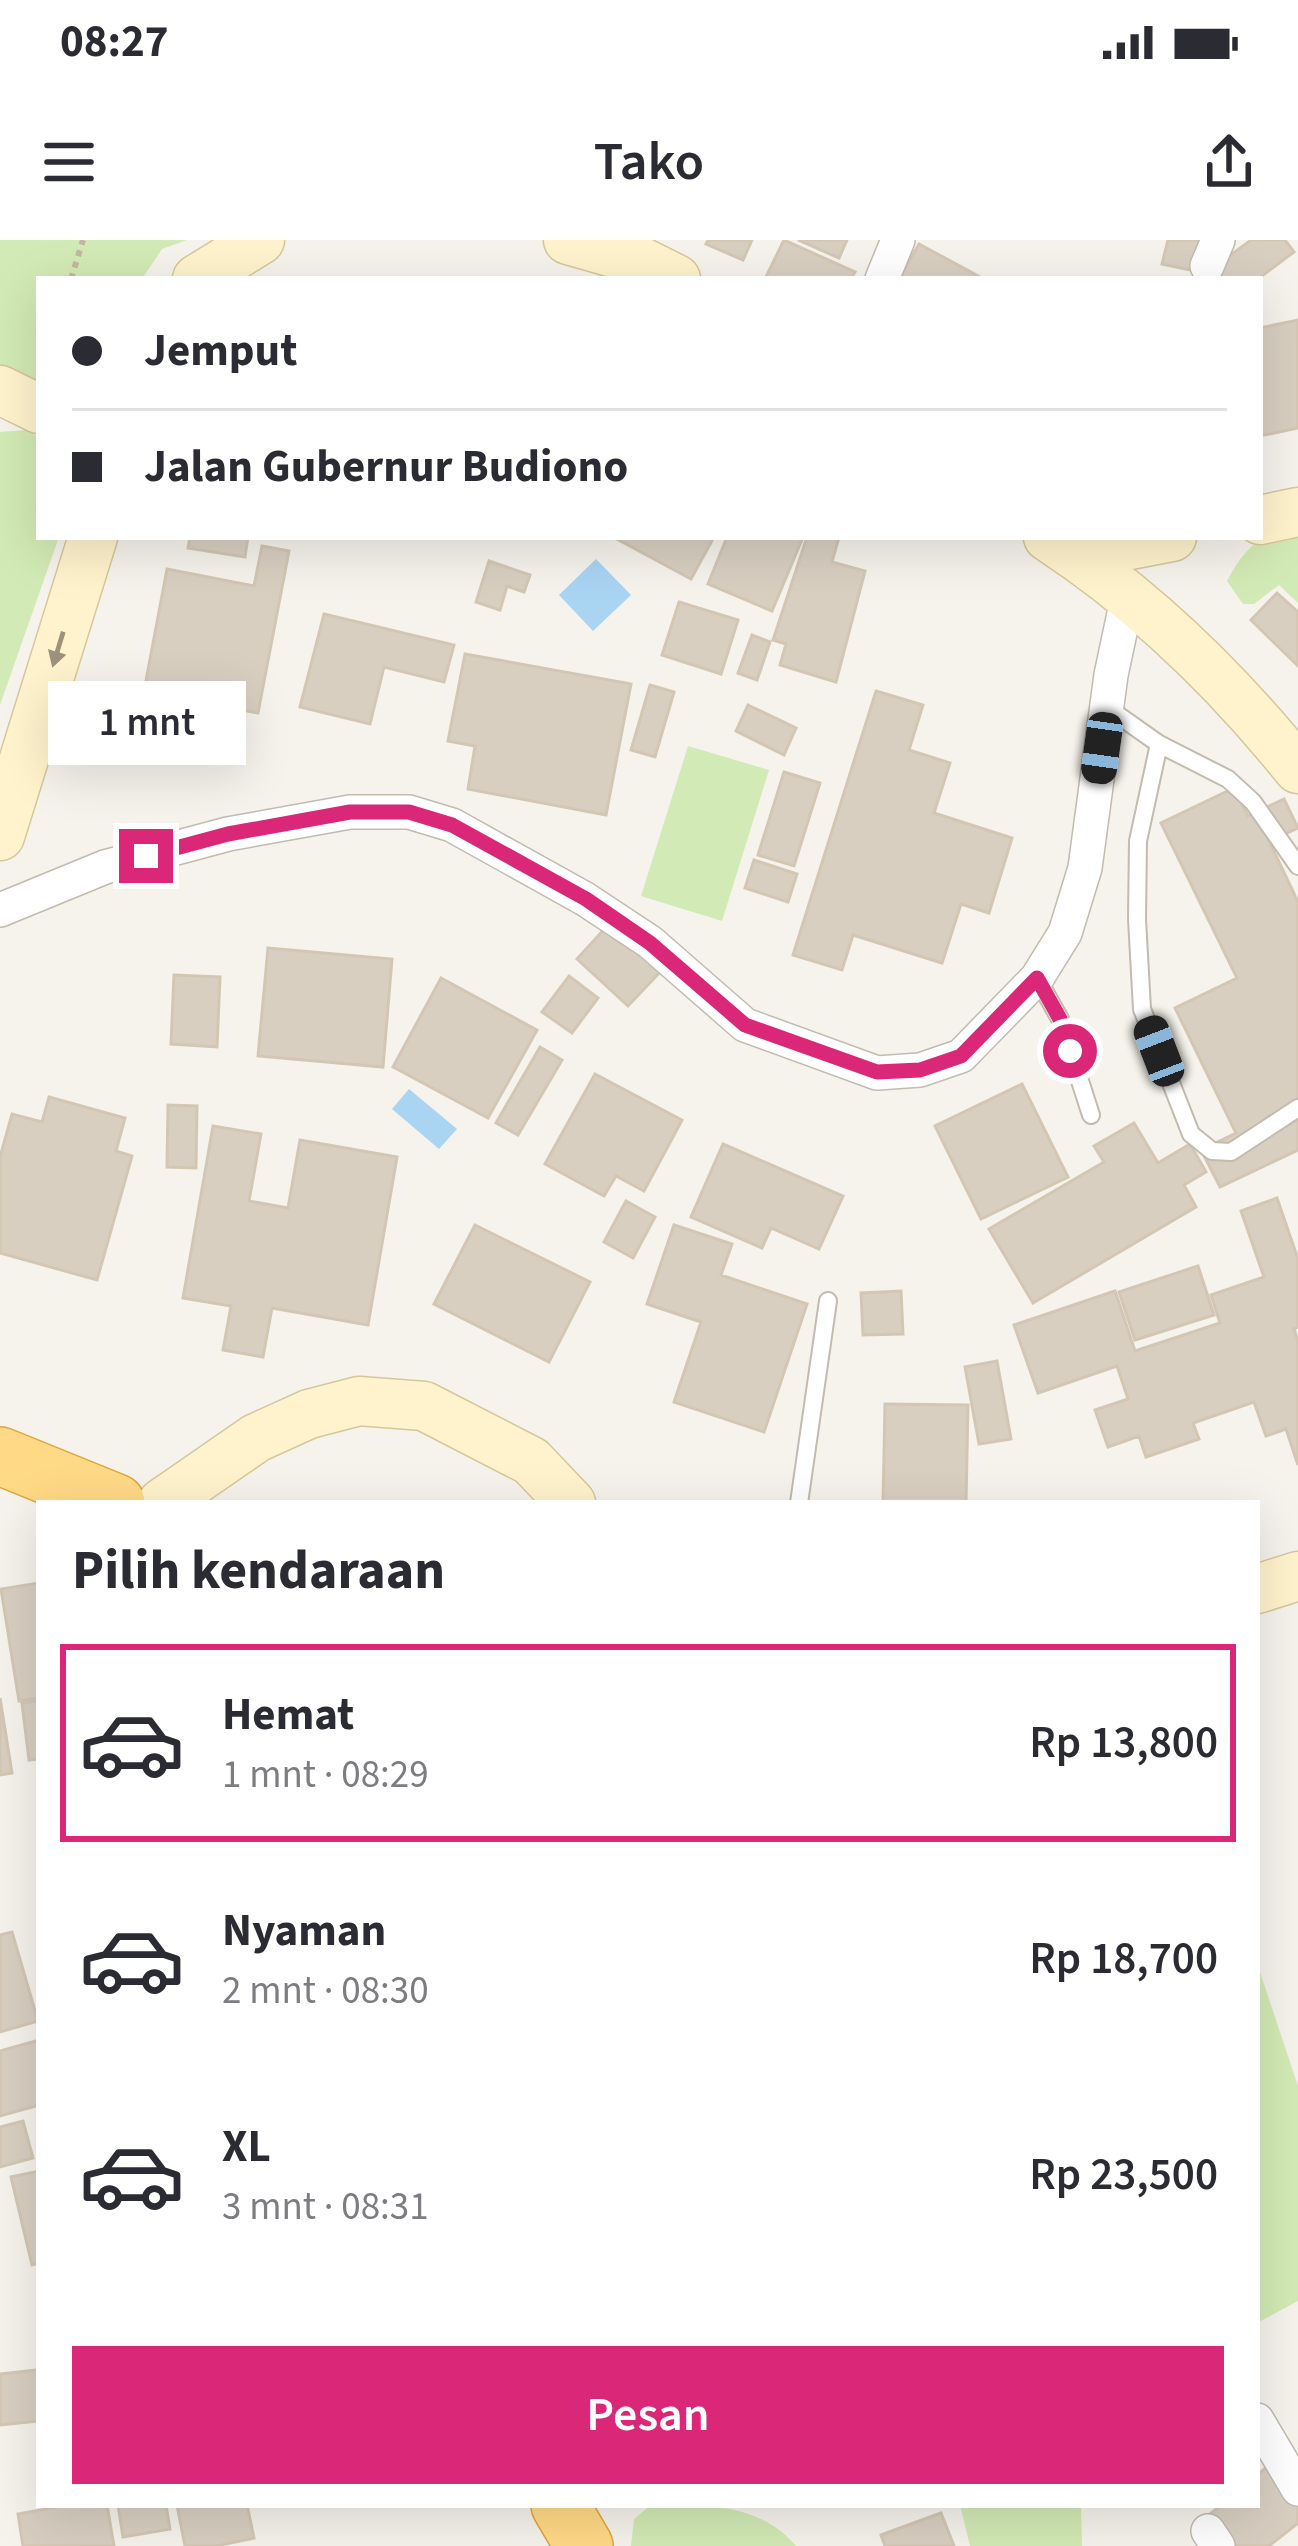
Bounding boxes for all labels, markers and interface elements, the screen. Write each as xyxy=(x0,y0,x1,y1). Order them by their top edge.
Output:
text: 08:27 xyxy=(60,10,169,74)
text: Tako xyxy=(594,124,704,201)
icon: menu xyxy=(36,129,102,195)
icon: share xyxy=(1196,129,1262,195)
text: Jemput xyxy=(144,319,297,383)
text: Jalan Gubernur Budiono xyxy=(144,435,628,499)
one-way arrow xyxy=(48,631,66,668)
callout: 1 mnt xyxy=(47,682,245,766)
text: 1 mnt xyxy=(99,695,195,751)
car xyxy=(1079,710,1125,786)
route end xyxy=(119,829,173,883)
car xyxy=(1129,1011,1189,1091)
route start xyxy=(1043,1024,1097,1078)
text: Pilih kendaraan xyxy=(72,1533,445,1610)
text: Hemat xyxy=(222,1683,354,1747)
icon: car xyxy=(78,1689,186,1797)
text: Rp 13,800 xyxy=(1029,1711,1218,1775)
text: 1 mnt · 08:29 xyxy=(222,1747,429,1803)
text: Nyaman xyxy=(222,1899,386,1963)
icon: car xyxy=(78,1905,186,2013)
text: Rp 18,700 xyxy=(1029,1927,1218,1991)
text: 2 mnt · 08:30 xyxy=(222,1963,429,2019)
text: XL xyxy=(222,2115,271,2179)
icon: car xyxy=(78,2121,186,2229)
text: Rp 23,500 xyxy=(1029,2143,1218,2207)
text: 3 mnt · 08:31 xyxy=(222,2179,429,2235)
button: Pesan xyxy=(72,2346,1224,2484)

